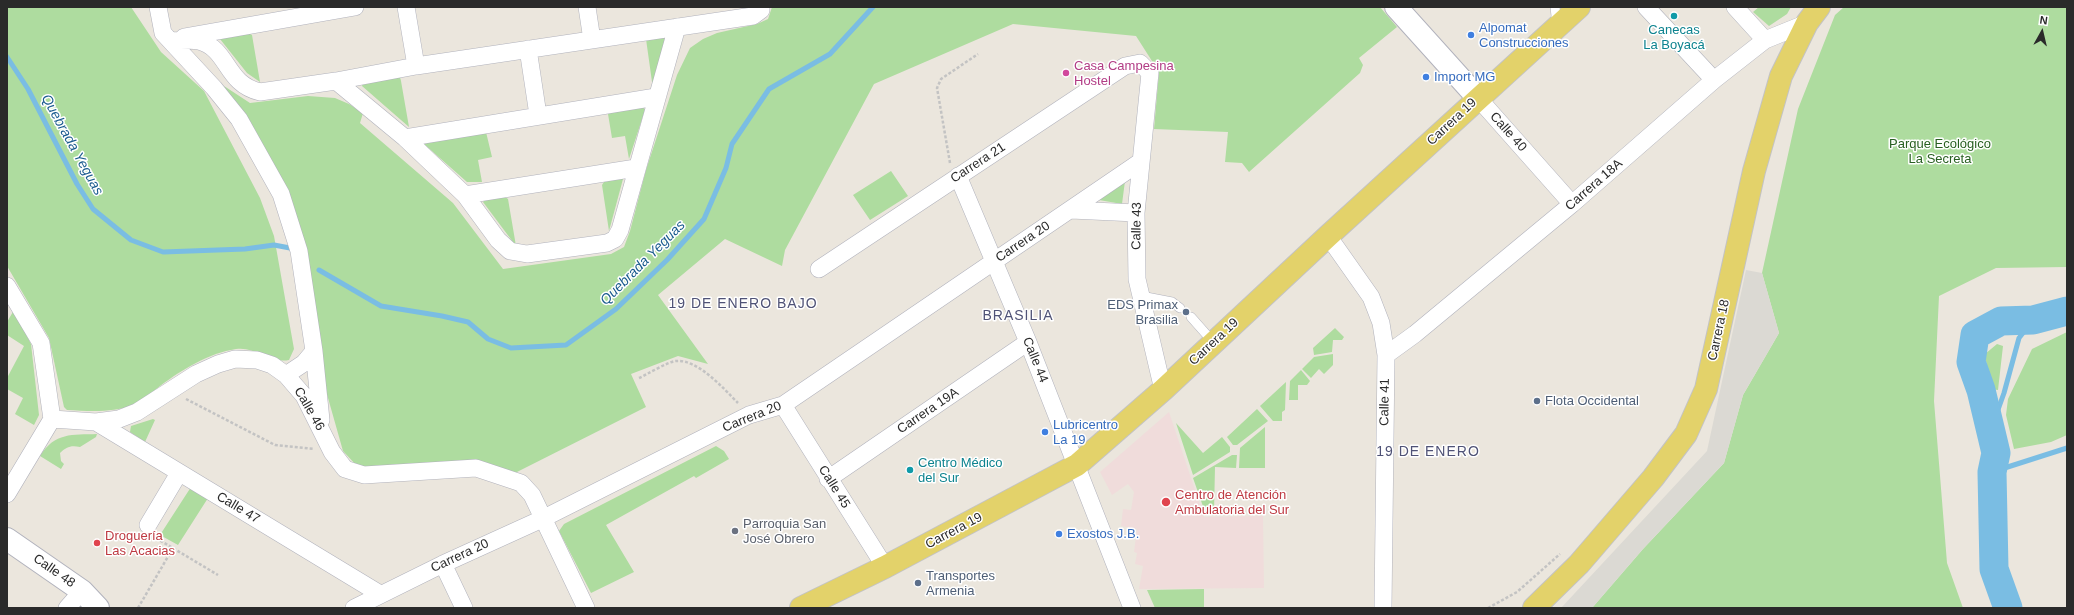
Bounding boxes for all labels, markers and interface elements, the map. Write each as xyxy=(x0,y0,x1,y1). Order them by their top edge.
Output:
marker: Canecas La Boyacá xyxy=(1669,11,1679,21)
north arrow xyxy=(2022,12,2062,52)
text: N xyxy=(2039,14,2048,27)
place label: Alpomat Construcciones xyxy=(1479,20,1569,51)
place label: Canecas La Boyacá xyxy=(1643,22,1705,53)
marker: Alpomat Construcciones xyxy=(1466,30,1476,40)
place label: Casa Campesina Hostel xyxy=(1074,58,1174,89)
marker: Casa Campesina Hostel xyxy=(1061,68,1071,78)
place label: Import MG xyxy=(1434,69,1495,85)
marker: Import MG xyxy=(1421,72,1431,82)
water label: Quebrada Yeguas xyxy=(37,92,107,198)
street label: Carrera 19 xyxy=(1424,95,1480,149)
street label: Calle 40 xyxy=(1486,109,1530,155)
park label: Parque Ecológico La Secreta xyxy=(1889,136,1991,167)
street label: Carrera 21 xyxy=(948,140,1008,186)
street label: Carrera 18A xyxy=(1562,156,1626,214)
street label: Calle 43 xyxy=(1129,202,1145,250)
water label: Quebrada Yeguas xyxy=(597,217,689,309)
street label: Carrera 20 xyxy=(993,218,1053,266)
district label: 19 DE ENERO BAJO xyxy=(668,296,818,312)
place label: EDS Primax Brasilia xyxy=(1107,297,1178,328)
street label: Carrera 18 xyxy=(1705,298,1733,362)
marker: EDS Primax Brasilia xyxy=(1181,307,1191,317)
district label: BRASILIA xyxy=(982,308,1054,324)
street label: Carrera 19 xyxy=(1186,315,1242,369)
street label: Calle 44 xyxy=(1019,335,1051,385)
street label: Calle 41 xyxy=(1377,378,1393,426)
street label: Calle 46 xyxy=(290,384,328,434)
street label: Carrera 19A xyxy=(894,385,962,437)
place label: Flota Occidental xyxy=(1545,393,1639,409)
marker: Flota Occidental xyxy=(1532,396,1542,406)
street label: Carrera 20 xyxy=(720,398,784,436)
place label: Lubricentro La 19 xyxy=(1053,417,1118,448)
marker: Lubricentro La 19 xyxy=(1040,427,1050,437)
district label: 19 DE ENERO xyxy=(1376,444,1480,460)
place label: Centro Médico del Sur xyxy=(918,455,1003,486)
street label: Calle 45 xyxy=(815,463,853,511)
marker: Centro Médico del Sur xyxy=(905,465,915,475)
place label: Centro de Atención Ambulatoria del Sur xyxy=(1175,487,1289,518)
street label: Calle 47 xyxy=(214,489,262,527)
marker: Centro de Atención Ambulatoria del Sur xyxy=(1160,496,1172,508)
street label: Carrera 19 xyxy=(923,510,985,552)
place label: Parroquia San José Obrero xyxy=(743,516,826,547)
marker: Parroquia San José Obrero xyxy=(730,526,740,536)
place label: Exostos J.B. xyxy=(1067,526,1139,542)
place label: Droguería Las Acacias xyxy=(105,528,175,559)
marker: Exostos J.B. xyxy=(1054,529,1064,539)
street label: Carrera 20 xyxy=(429,536,491,576)
marker: Droguería Las Acacias xyxy=(92,538,102,548)
street label: Calle 48 xyxy=(30,551,78,591)
place label: Transportes Armenia xyxy=(926,568,995,599)
marker: Transportes Armenia xyxy=(913,578,923,588)

